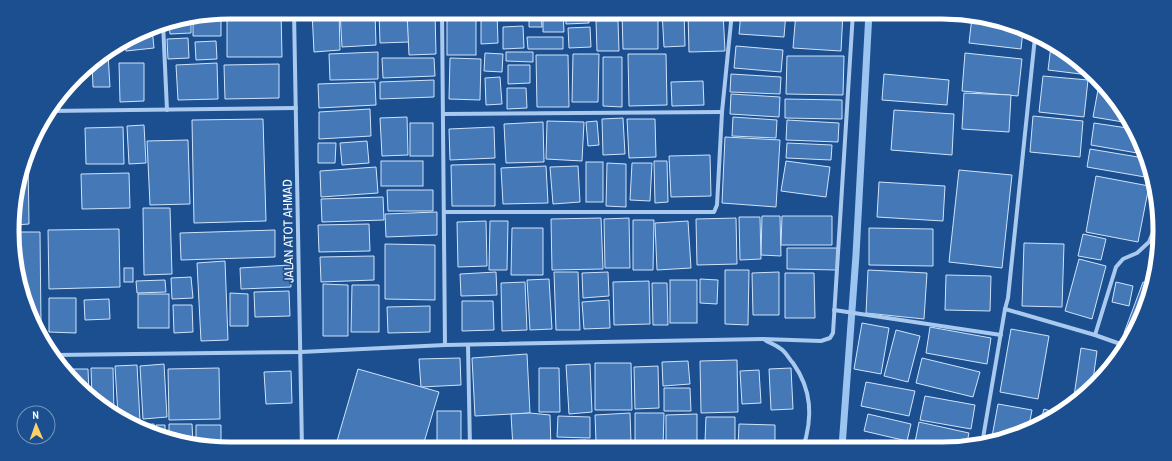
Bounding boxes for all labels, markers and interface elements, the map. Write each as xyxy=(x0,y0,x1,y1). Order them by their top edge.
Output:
street label: JALAN ATOT AHMAD xyxy=(279,179,297,283)
north arrow xyxy=(16,405,56,445)
text: N xyxy=(32,408,39,422)

